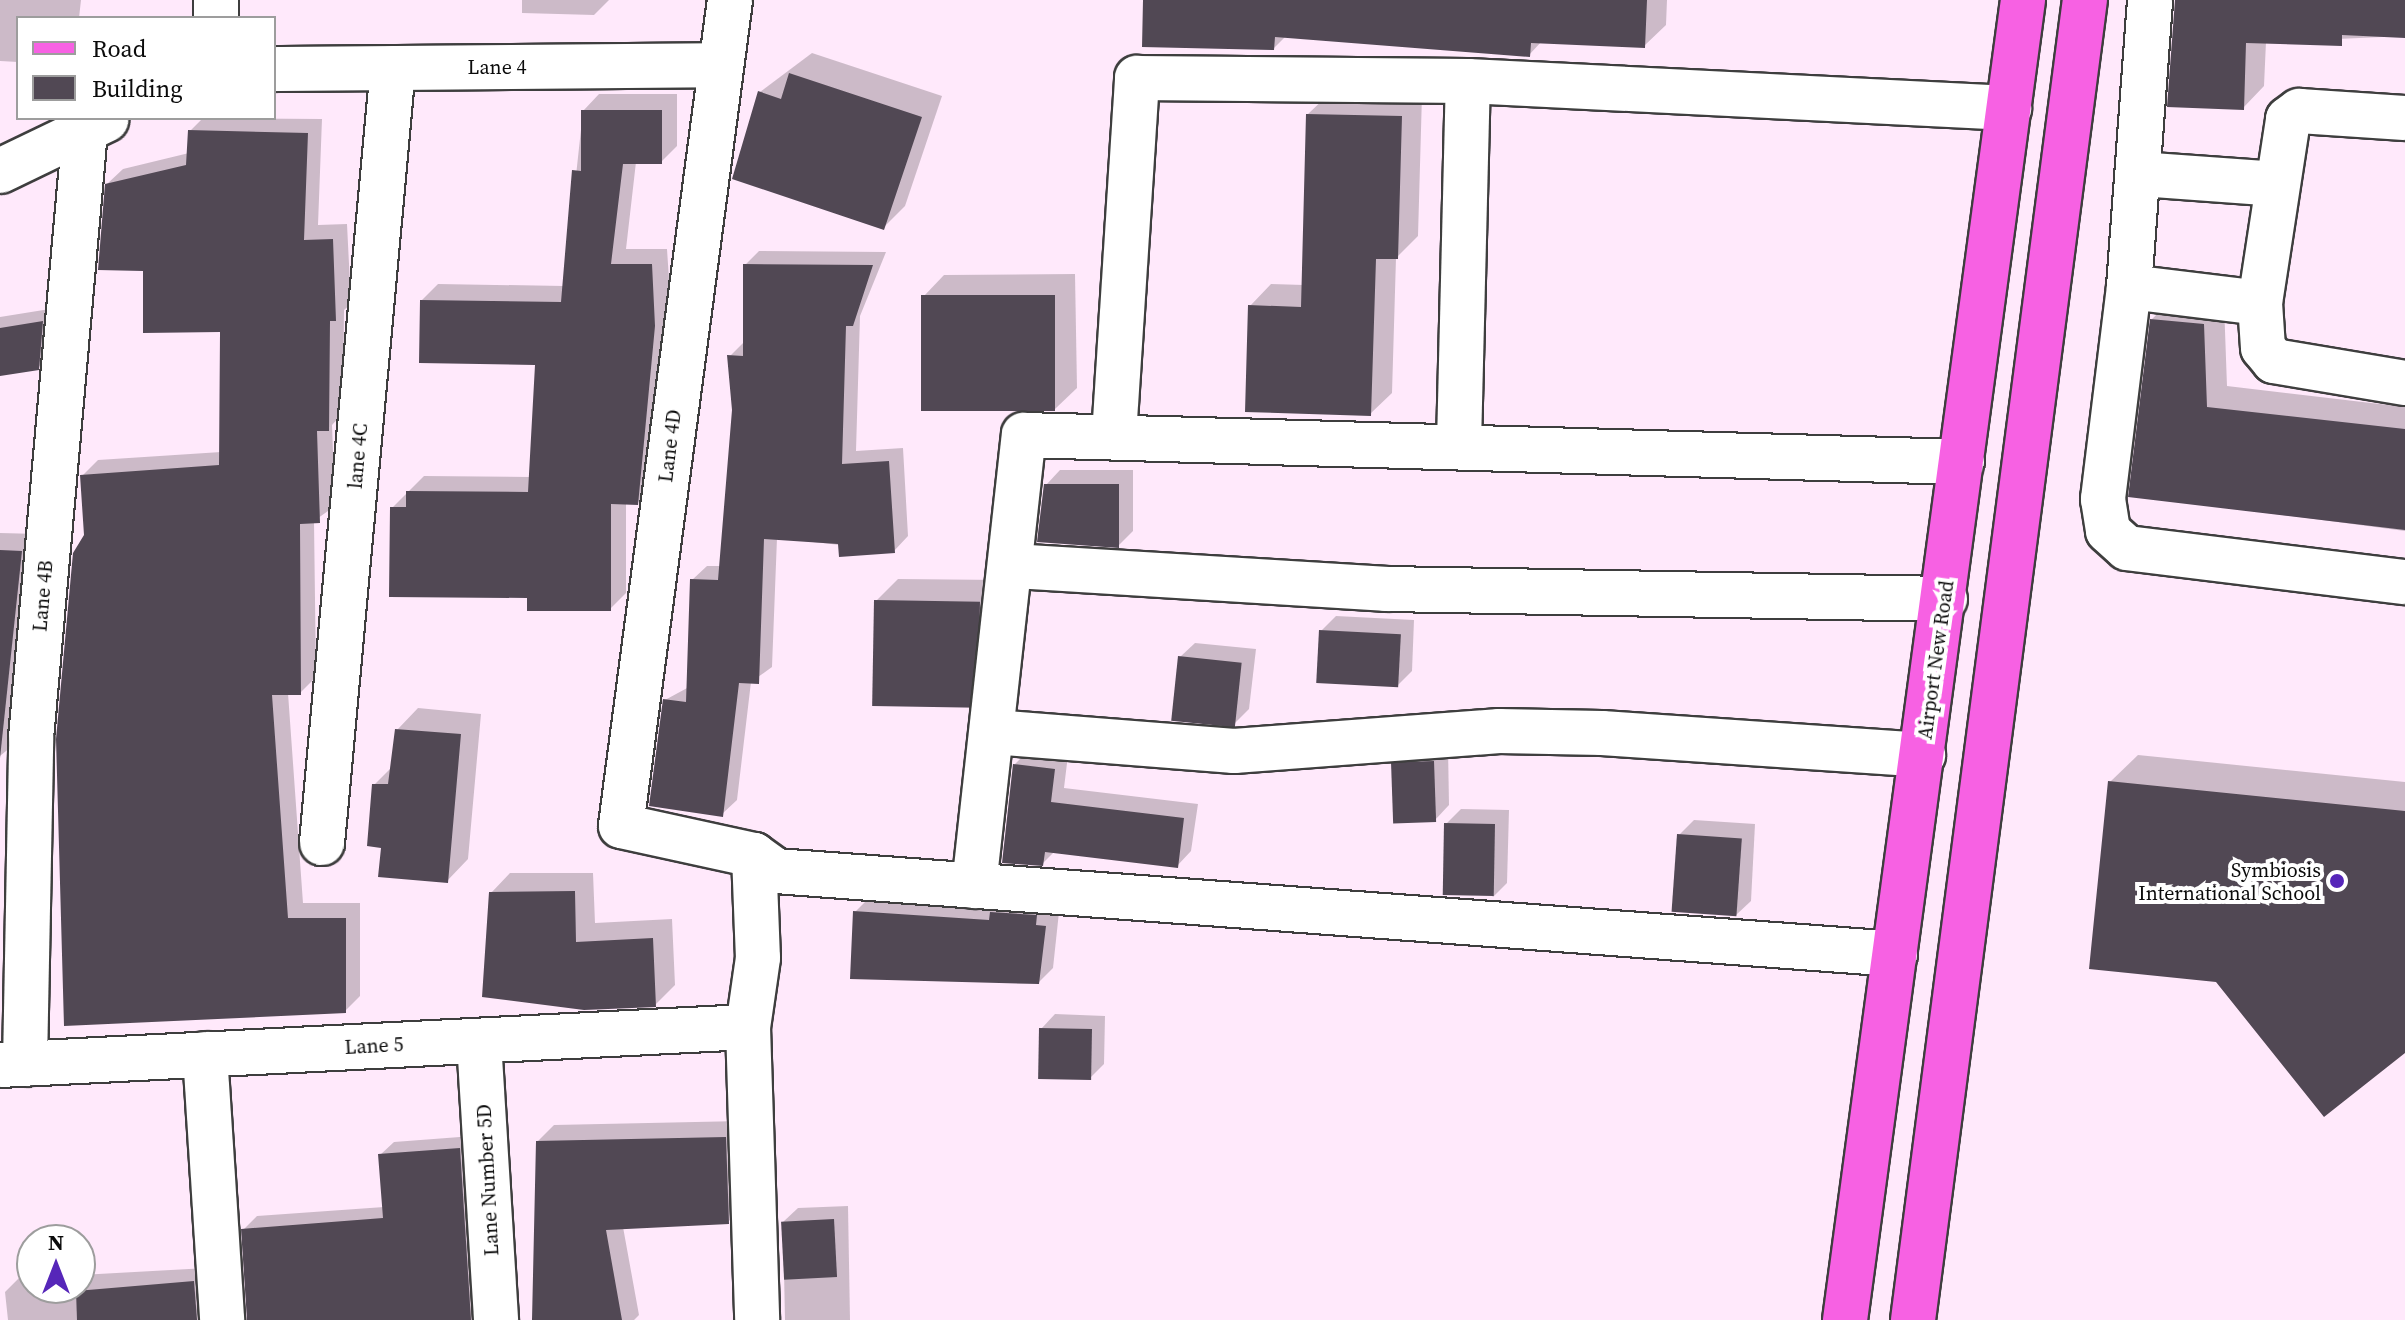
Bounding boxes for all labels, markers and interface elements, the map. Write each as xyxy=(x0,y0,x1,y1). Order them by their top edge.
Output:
legend xyxy=(16,16,276,120)
text: Road xyxy=(92,32,146,65)
street label: Lane 4 xyxy=(468,55,526,79)
text: Building xyxy=(92,72,183,105)
street label: Lane 4D xyxy=(654,408,686,484)
street label: lane 4C xyxy=(343,422,373,490)
street label: Lane 4B xyxy=(28,559,58,633)
street label: Airport New Road xyxy=(1913,579,1959,741)
place label: Symbiosis International School xyxy=(2138,858,2321,905)
marker: Symbiosis International School xyxy=(2328,872,2346,890)
street label: Lane 5 xyxy=(344,1032,404,1060)
street label: Lane Number 5D xyxy=(472,1103,504,1257)
north arrow xyxy=(16,1224,96,1304)
text: N xyxy=(48,1227,64,1257)

